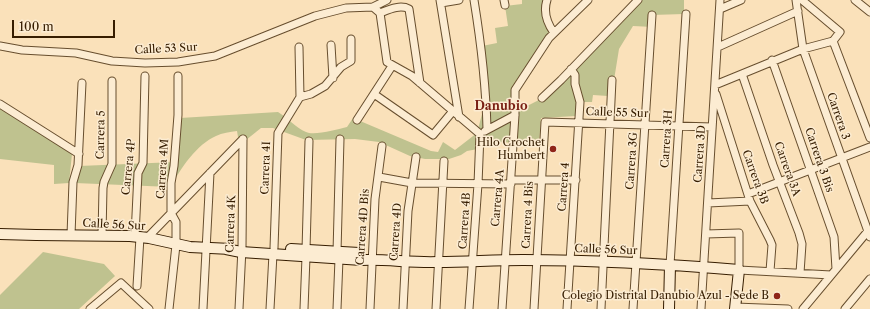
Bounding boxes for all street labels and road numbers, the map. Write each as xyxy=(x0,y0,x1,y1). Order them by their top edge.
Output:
street label: Calle 53 Sur xyxy=(134,41,198,57)
street label: Carrera 3 xyxy=(824,91,852,141)
street label: Calle 55 Sur xyxy=(585,105,649,121)
street label: Carrera 3H xyxy=(658,109,676,169)
street label: Carrera 5 xyxy=(94,110,108,160)
street label: Carrera 3D xyxy=(691,125,709,183)
street label: Carrera 3 Bis xyxy=(802,126,836,194)
street label: Carrera 3G xyxy=(623,132,641,190)
street label: Carrera 4P xyxy=(119,138,139,196)
street label: Carrera 4M xyxy=(154,138,172,200)
street label: Carrera 3A xyxy=(771,140,803,198)
street label: Carrera 4I xyxy=(258,141,274,195)
street label: Carrera 3B xyxy=(739,148,771,206)
street label: Carrera 4 xyxy=(556,162,572,212)
street label: Carrera 4A xyxy=(489,169,507,227)
street label: Carrera 4 Bis xyxy=(520,181,536,249)
street label: Carrera 4D Bis xyxy=(354,188,372,266)
street label: Carrera 4B xyxy=(456,192,474,250)
street label: Carrera 4K xyxy=(223,195,239,253)
street label: Carrera 4D xyxy=(387,203,405,261)
street label: Calle 56 Sur xyxy=(82,217,146,233)
street label: Calle 56 Sur xyxy=(574,242,638,258)

